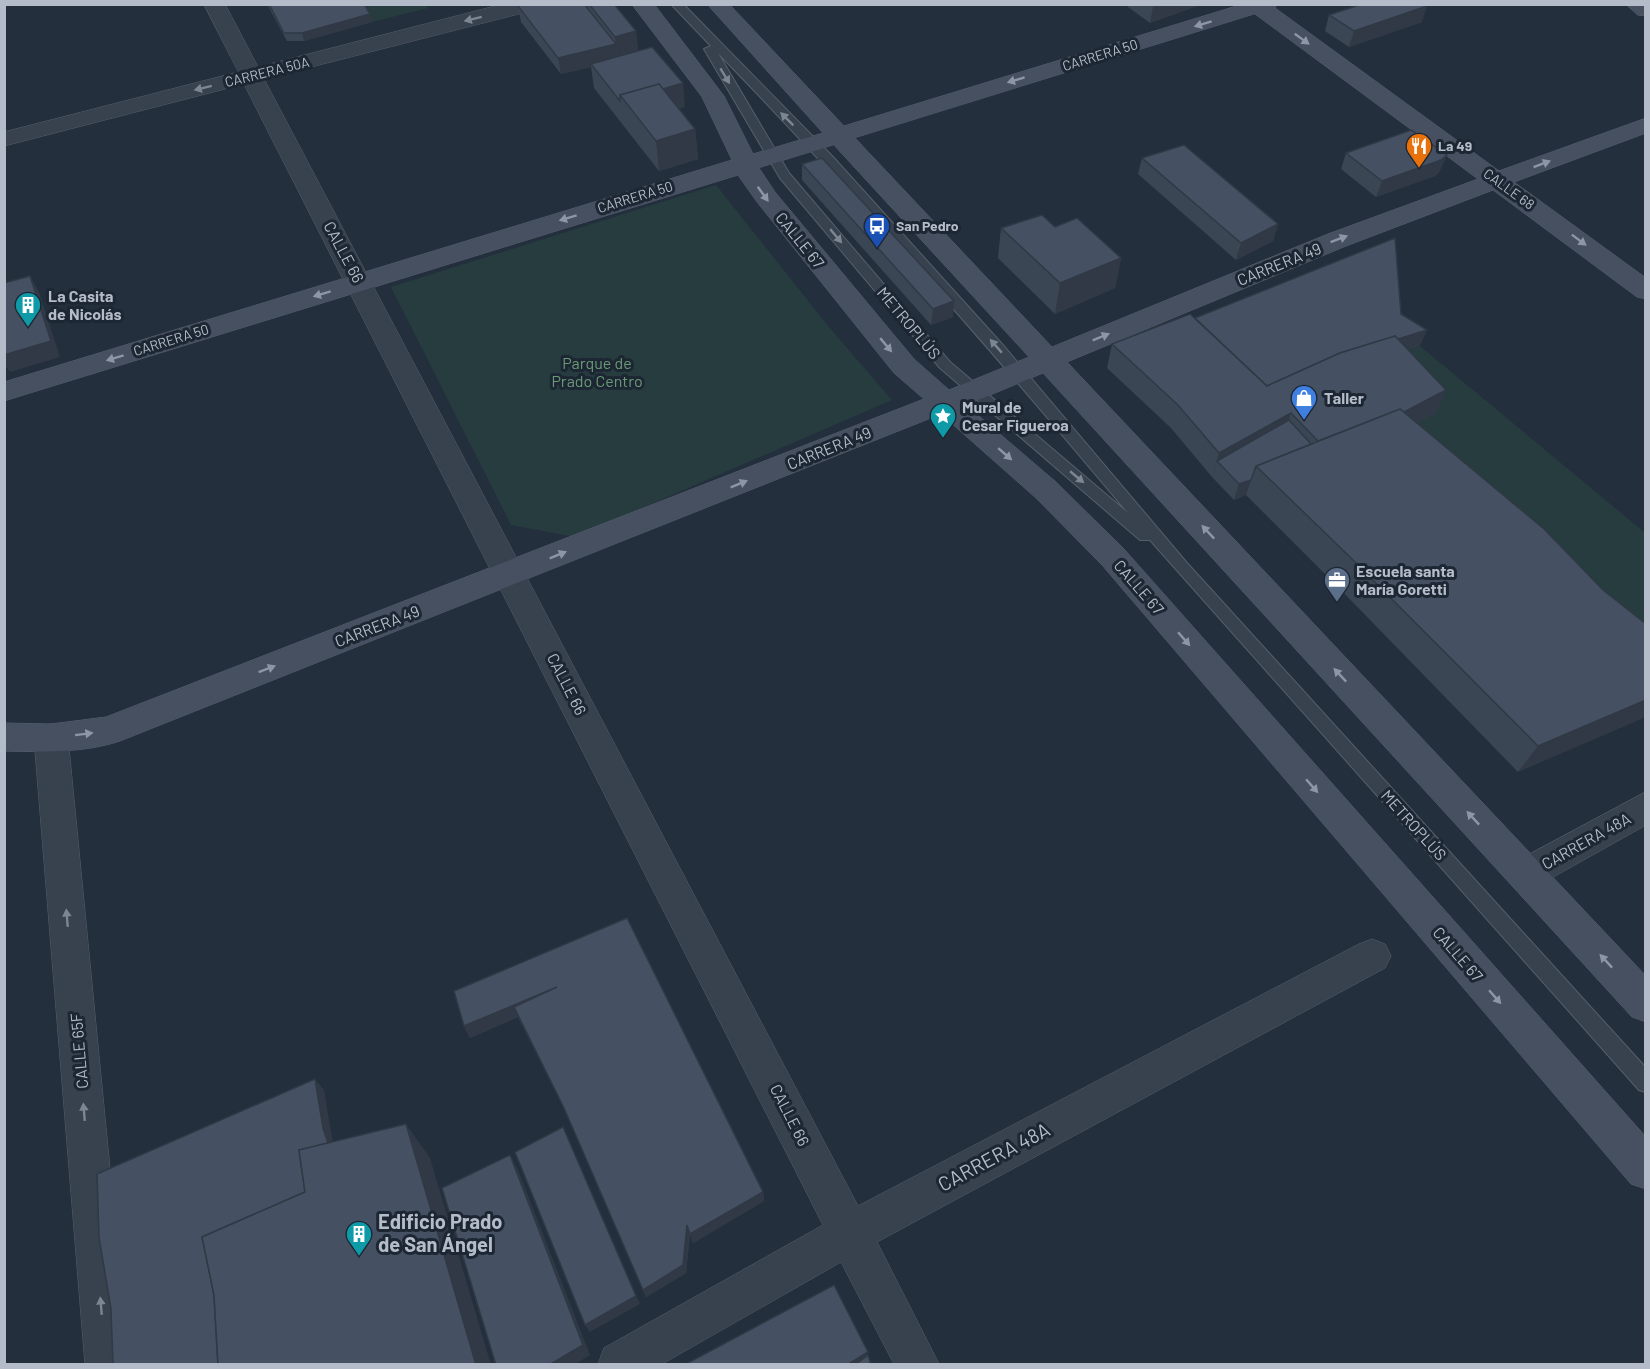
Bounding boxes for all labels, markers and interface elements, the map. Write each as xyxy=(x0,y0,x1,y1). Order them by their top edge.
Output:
one-way arrow xyxy=(464,15,482,24)
one-way arrow xyxy=(1193,20,1211,29)
one-way arrow xyxy=(1294,33,1310,45)
street label: CARRERA 50 xyxy=(1060,35,1140,74)
street label: CARRERA 50A xyxy=(223,53,311,90)
one-way arrow xyxy=(720,68,731,84)
one-way arrow xyxy=(1007,76,1025,85)
one-way arrow xyxy=(193,84,211,93)
one-way arrow xyxy=(781,112,795,126)
restaurant icon: La 49 xyxy=(1404,131,1434,169)
place label: La 49 xyxy=(1438,137,1472,154)
one-way arrow xyxy=(1533,158,1551,168)
street label: CALLE 68 xyxy=(1481,164,1538,213)
street label: CARRERA 50 xyxy=(595,177,675,216)
one-way arrow xyxy=(757,185,769,201)
street label: CALLE 67 xyxy=(772,208,829,272)
bus stop icon: San Pedro xyxy=(862,211,892,249)
one-way arrow xyxy=(559,214,577,223)
place label: San Pedro xyxy=(896,217,959,234)
street label: CALLE 66 xyxy=(320,218,369,286)
one-way arrow xyxy=(829,228,842,243)
one-way arrow xyxy=(1330,234,1348,243)
one-way arrow xyxy=(1571,234,1586,246)
street label: CARRERA 49 xyxy=(1234,238,1324,289)
street label: METROPLÚS xyxy=(874,283,945,363)
place label: La Casita de Nicolás xyxy=(48,286,122,323)
building icon: La Casita de Nicolás xyxy=(13,290,43,328)
one-way arrow xyxy=(313,290,331,299)
street label: CARRERA 50 xyxy=(131,320,211,359)
one-way arrow xyxy=(1092,332,1110,342)
one-way arrow xyxy=(880,337,893,353)
one-way arrow xyxy=(990,339,1003,354)
one-way arrow xyxy=(106,353,124,363)
park label: Parque de Prado Centro xyxy=(551,353,643,390)
shop icon: Taller xyxy=(1289,383,1319,421)
place label: Taller xyxy=(1324,388,1364,407)
place label: Mural de Cesar Figueroa xyxy=(962,397,1069,434)
place icon: Mural de Cesar Figueroa xyxy=(928,401,958,439)
street label: CARRERA 49 xyxy=(784,422,874,473)
one-way arrow xyxy=(997,447,1012,460)
one-way arrow xyxy=(1069,470,1084,483)
one-way arrow xyxy=(730,479,748,488)
one-way arrow xyxy=(1201,525,1215,539)
one-way arrow xyxy=(549,550,567,560)
street label: CALLE 67 xyxy=(1110,555,1169,618)
place label: Escuela santa María Goretti xyxy=(1356,561,1455,598)
office icon: Escuela santa María Goretti xyxy=(1322,565,1352,603)
street label: CARRERA 49 xyxy=(332,601,422,650)
one-way arrow xyxy=(1177,631,1190,646)
street label: CALLE 66 xyxy=(544,650,591,718)
one-way arrow xyxy=(258,664,276,673)
one-way arrow xyxy=(1334,668,1348,682)
one-way arrow xyxy=(74,729,93,738)
one-way arrow xyxy=(1305,778,1318,793)
street label: METROPLÚS xyxy=(1378,786,1451,864)
street label: CARRERA 48A xyxy=(1538,808,1634,873)
one-way arrow xyxy=(1466,810,1480,825)
one-way arrow xyxy=(62,908,72,927)
street label: CALLE 67 xyxy=(1429,922,1488,985)
one-way arrow xyxy=(1599,953,1613,968)
one-way arrow xyxy=(1488,989,1501,1004)
street label: CALLE 65F xyxy=(66,1012,91,1090)
street label: CALLE 66 xyxy=(767,1081,814,1149)
one-way arrow xyxy=(79,1102,89,1121)
street label: CARRERA 48A xyxy=(933,1117,1054,1196)
place label: Edificio Prado de San Ángel xyxy=(378,1209,502,1256)
building icon: Edificio Prado de San Ángel xyxy=(344,1219,374,1257)
one-way arrow xyxy=(97,1297,106,1316)

